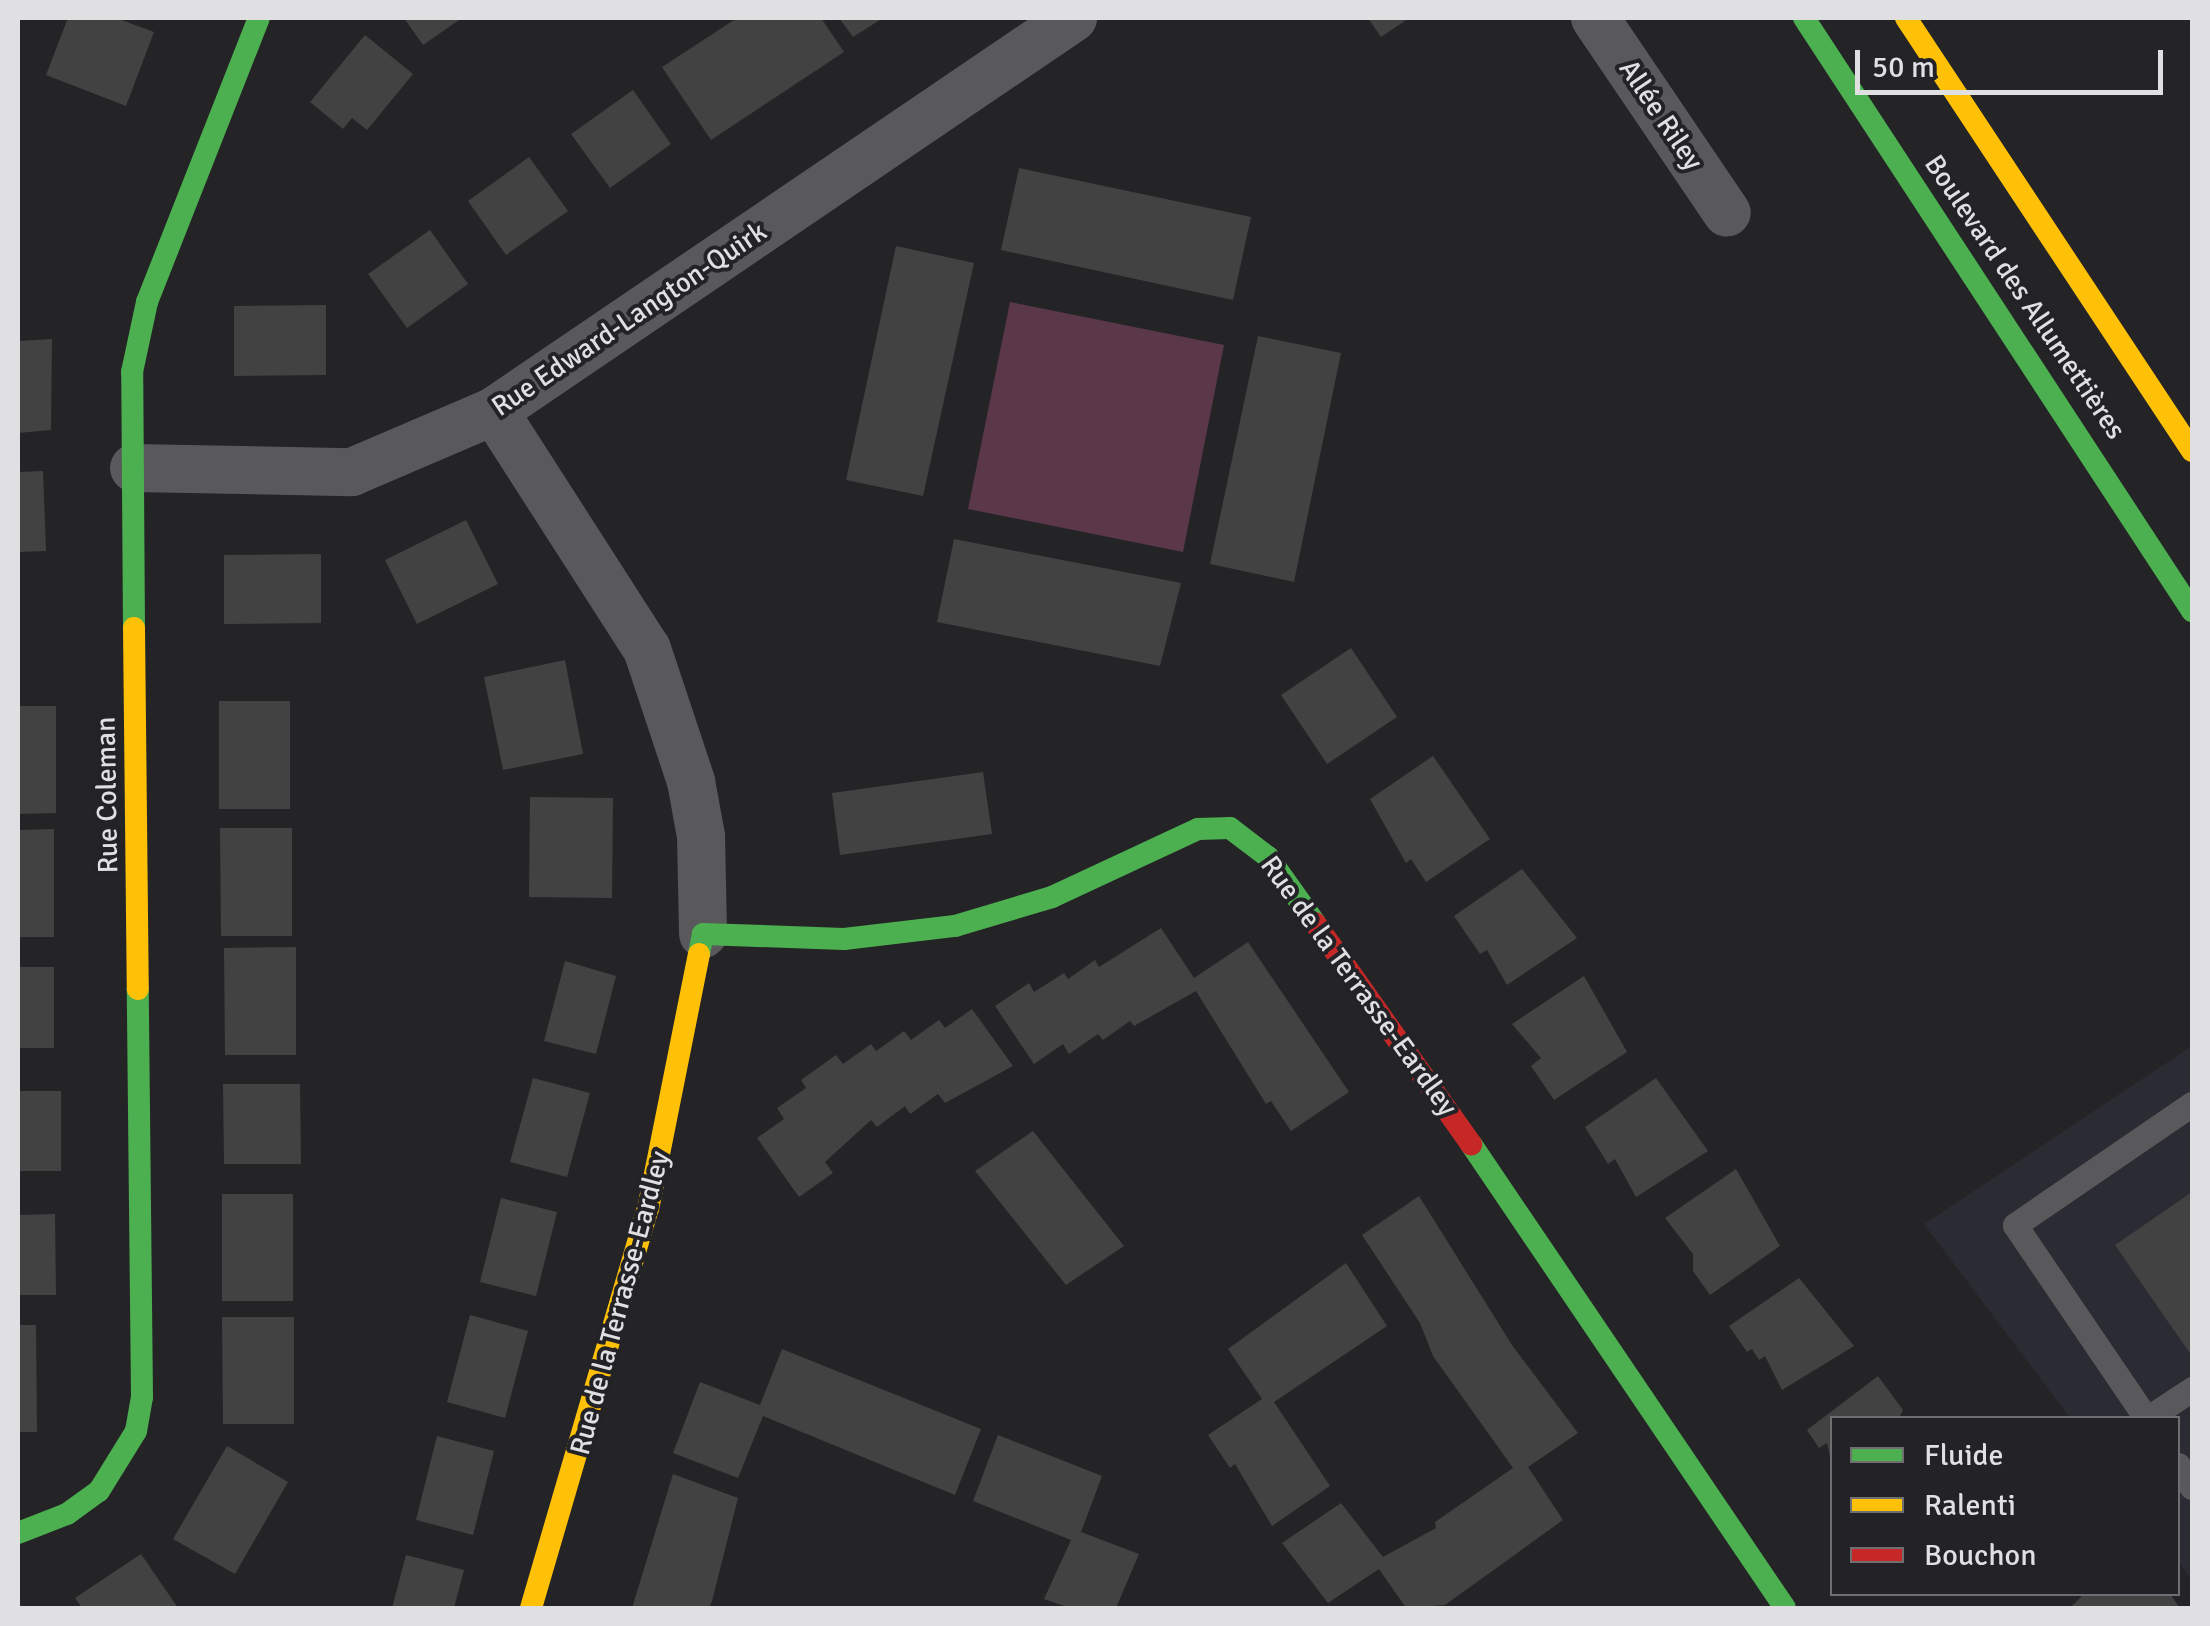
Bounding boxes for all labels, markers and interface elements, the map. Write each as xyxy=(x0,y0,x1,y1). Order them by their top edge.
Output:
scale bar xyxy=(1860,30,2168,92)
text: 50 m xyxy=(1872,49,1935,86)
street label: Allée Riley xyxy=(1612,53,1710,177)
street label: Boulevard des Allumettières xyxy=(1917,149,2133,445)
street label: Rue Edward-Langton-Quirk xyxy=(485,214,773,424)
street label: Rue Coleman xyxy=(89,716,125,874)
street label: Rue de la Terrasse-Eardley xyxy=(1253,849,1465,1123)
street label: Rue de la Terrasse-Eardley xyxy=(563,1147,677,1459)
legend xyxy=(1830,1416,2180,1596)
text: Fluide xyxy=(1924,1437,2003,1474)
text: Ralenti xyxy=(1924,1487,2016,1524)
text: Bouchon xyxy=(1924,1537,2037,1574)

